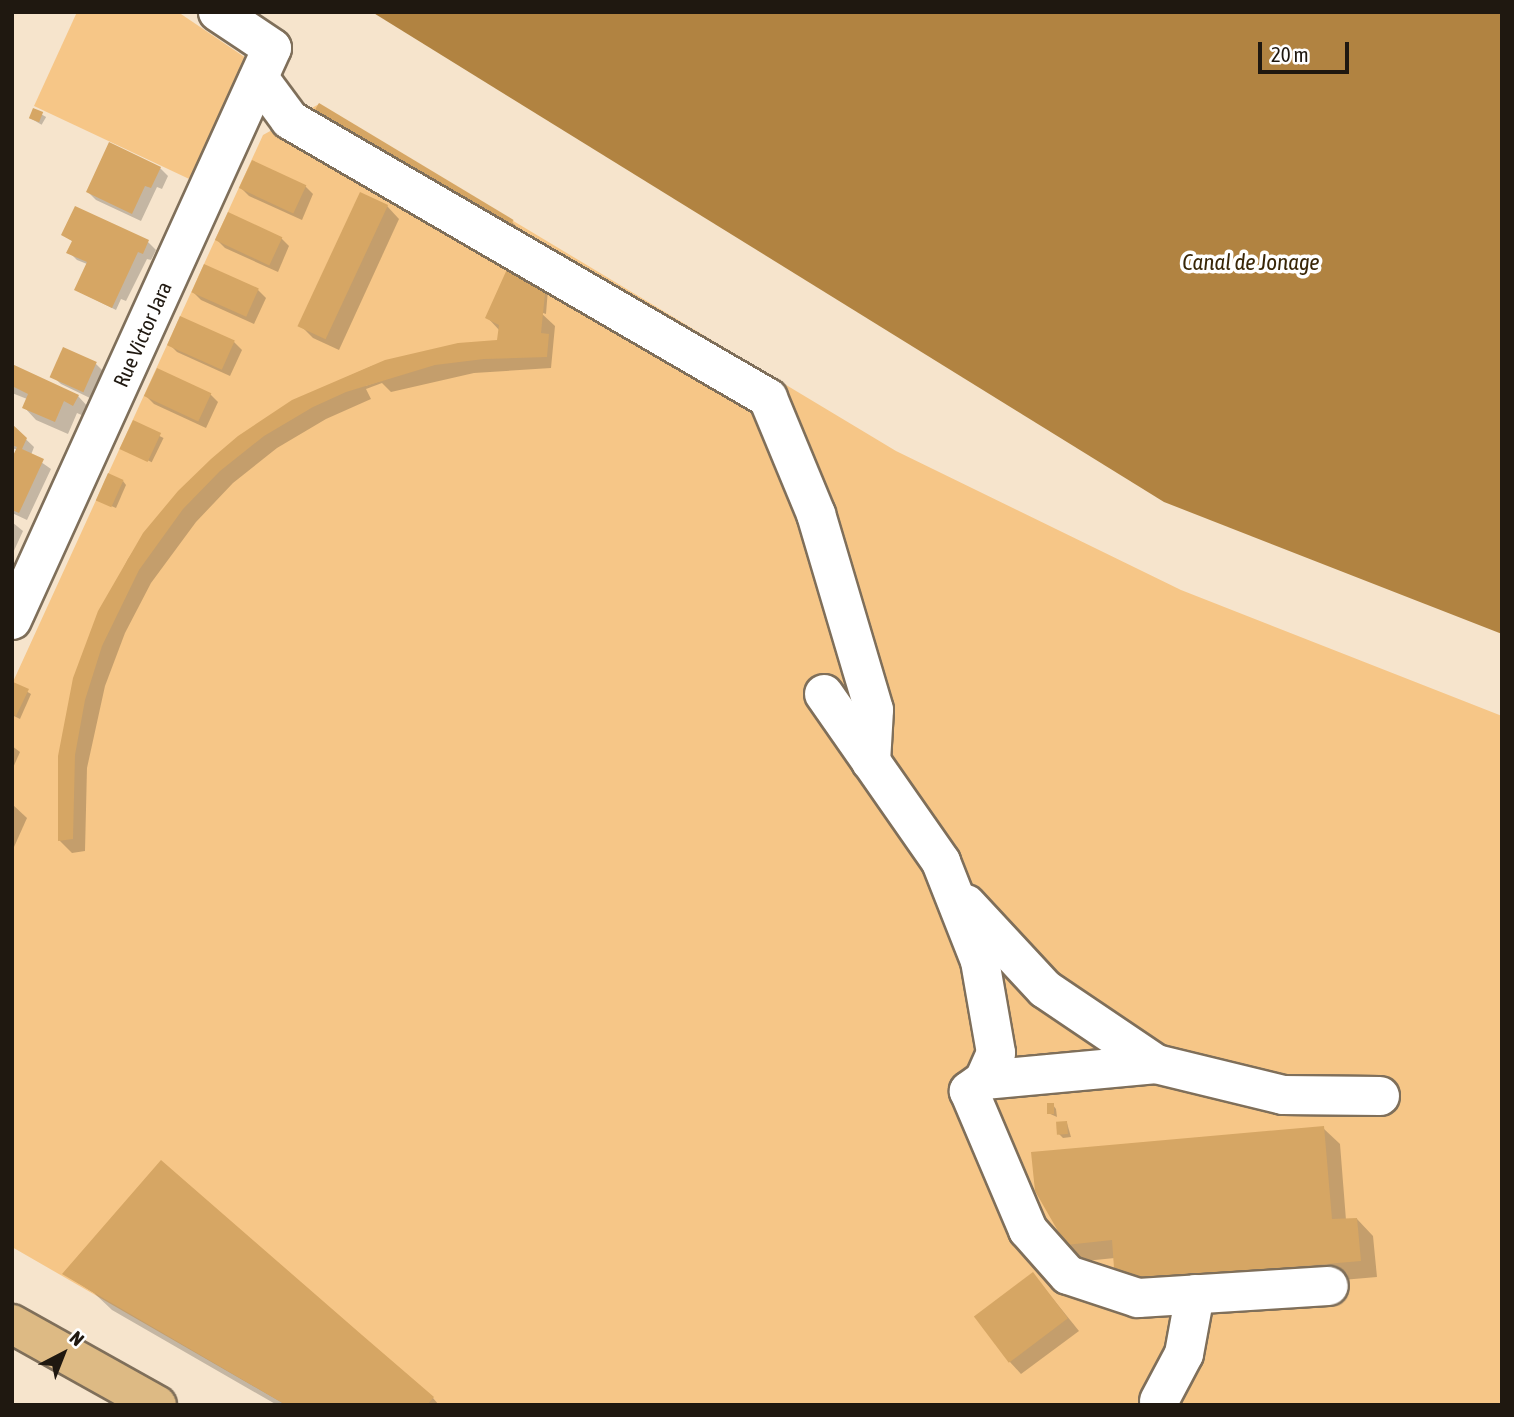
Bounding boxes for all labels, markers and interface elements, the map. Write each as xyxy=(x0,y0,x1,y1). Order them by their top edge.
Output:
scale bar xyxy=(1262,28,1353,72)
text: 20 m xyxy=(1271,42,1309,66)
water label: Canal de Jonage xyxy=(1182,248,1320,276)
street label: Rue Victor Jara xyxy=(108,277,176,391)
north arrow xyxy=(28,1319,98,1389)
text: N xyxy=(66,1326,89,1350)

